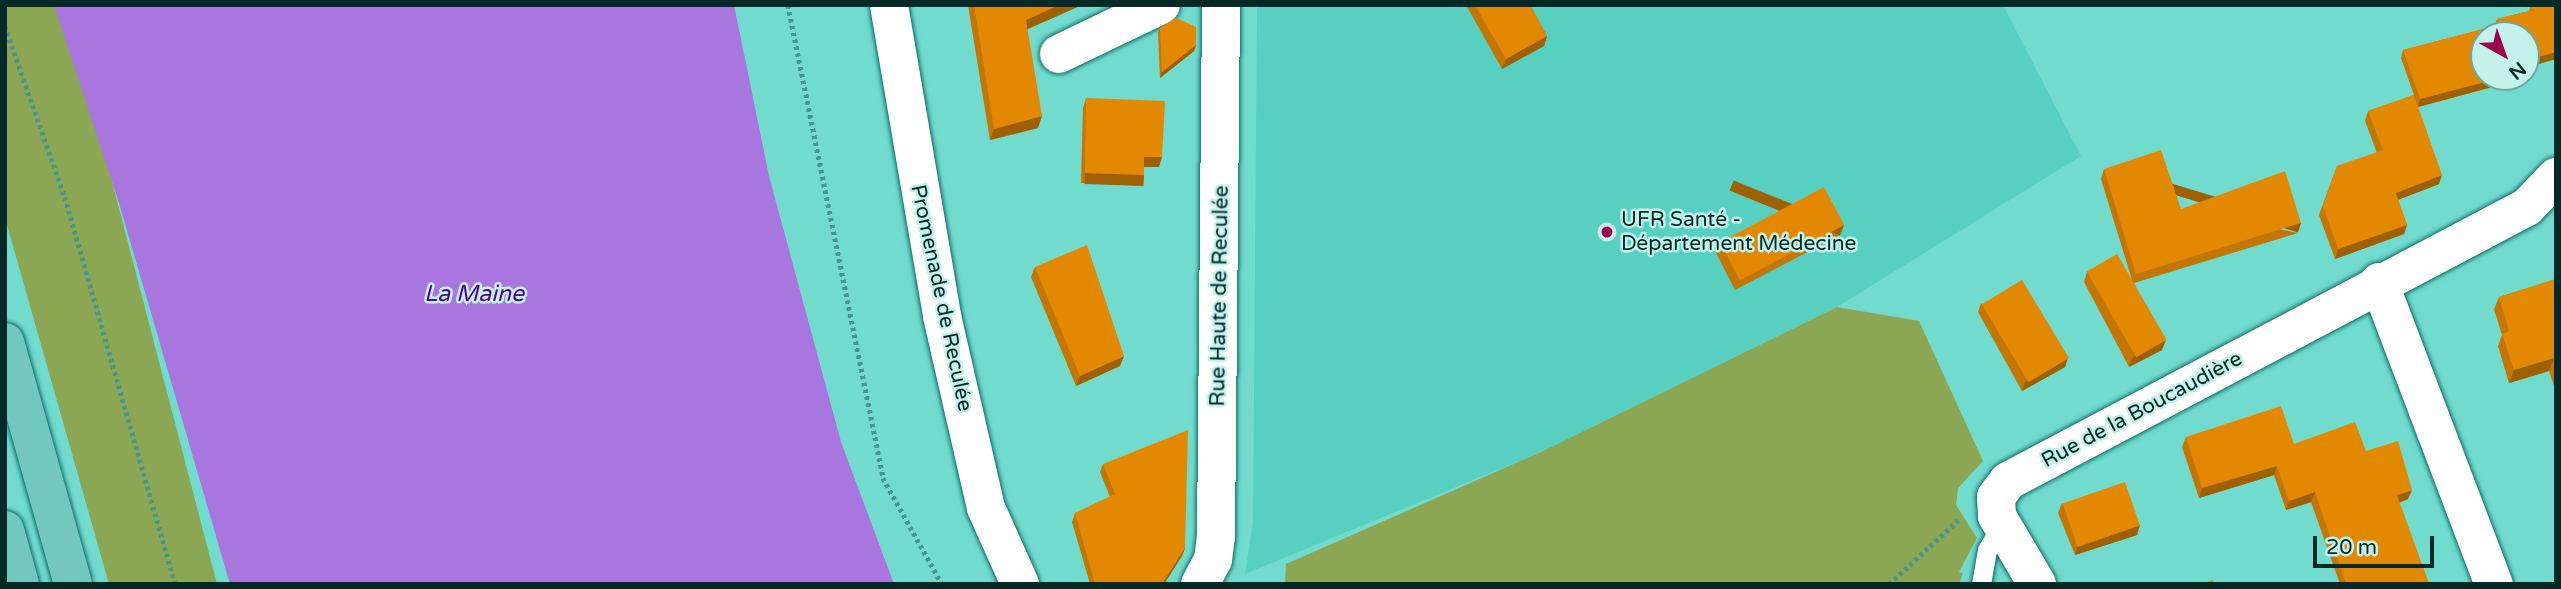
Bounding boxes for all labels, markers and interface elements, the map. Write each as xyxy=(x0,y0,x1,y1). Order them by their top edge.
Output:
north arrow xyxy=(2470,21,2540,91)
text: N xyxy=(2504,57,2530,84)
street label: Promenade de Reculée xyxy=(905,182,977,414)
street label: Rue Haute de Reculée xyxy=(1205,185,1235,407)
place label: UFR Santé - Département Médecine xyxy=(1621,207,1856,257)
marker: UFR Santé - Département Médecine xyxy=(1599,224,1615,240)
water label: La Maine xyxy=(424,280,524,308)
street label: Rue de la Boucaudière xyxy=(2037,346,2247,474)
scale bar xyxy=(2316,522,2437,566)
text: 20 m xyxy=(2326,535,2377,560)

